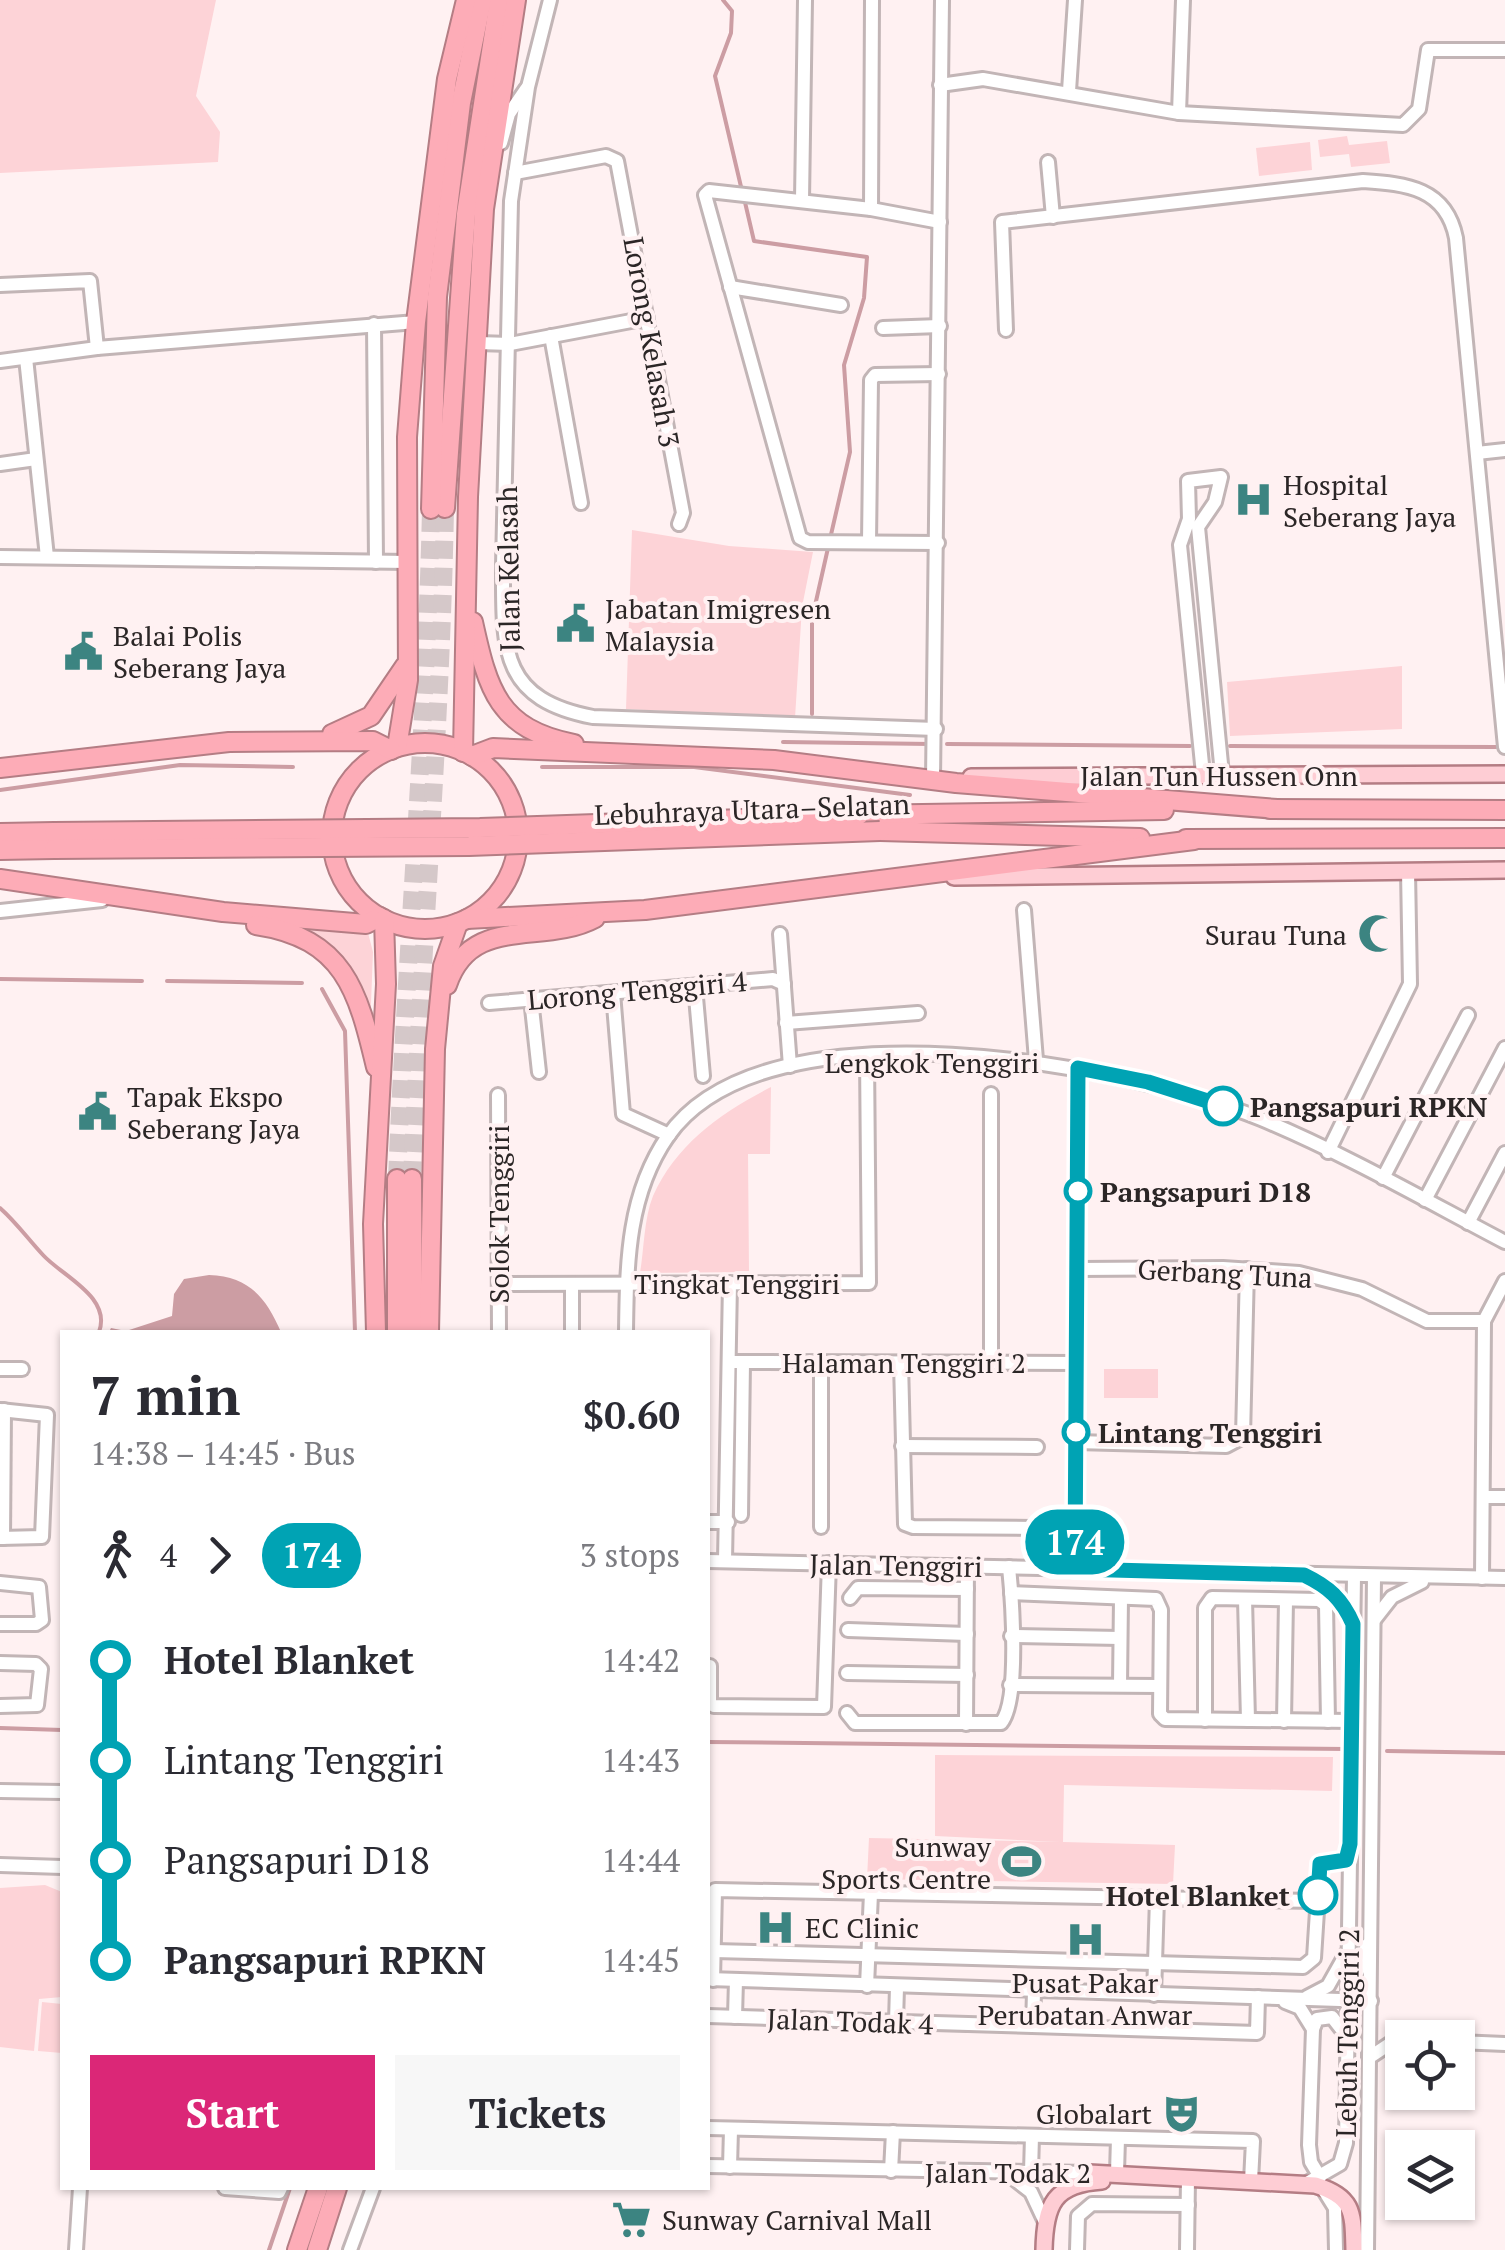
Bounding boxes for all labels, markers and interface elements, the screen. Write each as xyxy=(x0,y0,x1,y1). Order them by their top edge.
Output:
street label: Lorong Kelasah 3 xyxy=(615,234,689,450)
place label: Hospital Seberang Jaya xyxy=(1283,466,1456,535)
hospital icon: Hospital Seberang Jaya xyxy=(1232,479,1274,521)
street label: Jalan Kelasah xyxy=(488,486,528,652)
place label: Jabatan Imigresen Malaysia xyxy=(605,590,831,659)
public building icon: Jabatan Imigresen Malaysia xyxy=(554,603,596,645)
place label: Balai Polis Seberang Jaya xyxy=(113,617,286,686)
public building icon: Balai Polis Seberang Jaya xyxy=(62,630,104,672)
street label: Jalan Tun Hussen Onn xyxy=(1080,757,1358,794)
street label: Lebuhraya Utara–Selatan xyxy=(594,785,911,833)
mosque icon: Surau Tuna xyxy=(1356,913,1398,955)
place label: Surau Tuna xyxy=(1205,916,1347,953)
street label: Lorong Tenggiri 4 xyxy=(526,962,748,1018)
street label: Lengkok Tenggiri xyxy=(824,1044,1040,1081)
place label: Tapak Ekspo Seberang Jaya xyxy=(127,1078,300,1147)
marker: Pangsapuri RPKN xyxy=(1204,1087,1242,1125)
place label: Pangsapuri RPKN xyxy=(1250,1088,1487,1125)
public building icon: Tapak Ekspo Seberang Jaya xyxy=(76,1091,118,1133)
street label: Solok Tenggiri xyxy=(480,1124,517,1304)
place label: Pangsapuri D18 xyxy=(1100,1173,1311,1210)
marker: Pangsapuri D18 xyxy=(1065,1178,1091,1204)
street label: Gerbang Tuna xyxy=(1137,1250,1313,1296)
street label: Tingkat Tenggiri xyxy=(634,1265,840,1302)
street label: Halaman Tenggiri 2 xyxy=(782,1344,1026,1381)
text: 7 min xyxy=(90,1358,240,1431)
text: $0.60 xyxy=(583,1390,680,1440)
place label: Lintang Tenggiri xyxy=(1098,1414,1322,1451)
marker: Lintang Tenggiri xyxy=(1063,1419,1089,1445)
text: 14:38 – 14:45 · Bus xyxy=(90,1432,356,1474)
line badge: 174 xyxy=(1018,1510,1132,1574)
text: 174 xyxy=(1045,1519,1105,1565)
icon: walk xyxy=(90,1528,145,1583)
icon: forward xyxy=(192,1528,247,1583)
text: 174 xyxy=(282,1532,341,1578)
text: 4 xyxy=(160,1534,177,1576)
text: 3 stops xyxy=(580,1534,680,1576)
street label: Jalan Tenggiri xyxy=(809,1545,983,1585)
text: Hotel Blanket xyxy=(164,1635,414,1685)
text: 14:42 xyxy=(601,1639,680,1681)
text: Lintang Tenggiri xyxy=(164,1735,444,1785)
text: 14:43 xyxy=(601,1739,680,1781)
place label: Sunway Sports Centre xyxy=(821,1828,992,1897)
text: Pangsapuri D18 xyxy=(164,1835,430,1885)
text: 14:44 xyxy=(601,1839,680,1881)
sports icon: Sunway Sports Centre xyxy=(1000,1841,1042,1883)
marker: Hotel Blanket xyxy=(1299,1876,1337,1914)
place label: Hotel Blanket xyxy=(1106,1877,1290,1914)
hospital icon: EC Clinic xyxy=(754,1906,796,1948)
place label: EC Clinic xyxy=(805,1909,919,1946)
hospital icon: Pusat Pakar Perubatan Anwar xyxy=(1064,1918,1106,1960)
street label: Lebuh Tenggiri 2 xyxy=(1327,1928,1367,2138)
text: Pangsapuri RPKN xyxy=(164,1935,486,1985)
text: 14:45 xyxy=(601,1939,680,1981)
place label: Pusat Pakar Perubatan Anwar xyxy=(978,1964,1193,2033)
street label: Jalan Todak 4 xyxy=(766,2000,934,2042)
map controls xyxy=(1385,2020,1475,2220)
button: locate xyxy=(1385,2020,1475,2110)
button: Start xyxy=(90,2055,375,2170)
button: Tickets xyxy=(395,2055,680,2170)
theatre icon: Globalart xyxy=(1161,2092,1203,2134)
place label: Globalart xyxy=(1036,2095,1153,2132)
button: layers xyxy=(1385,2130,1475,2220)
street label: Jalan Todak 2 xyxy=(925,2154,1091,2191)
supermarket icon: Sunway Carnival Mall xyxy=(611,2198,653,2240)
place label: Sunway Carnival Mall xyxy=(662,2201,932,2238)

